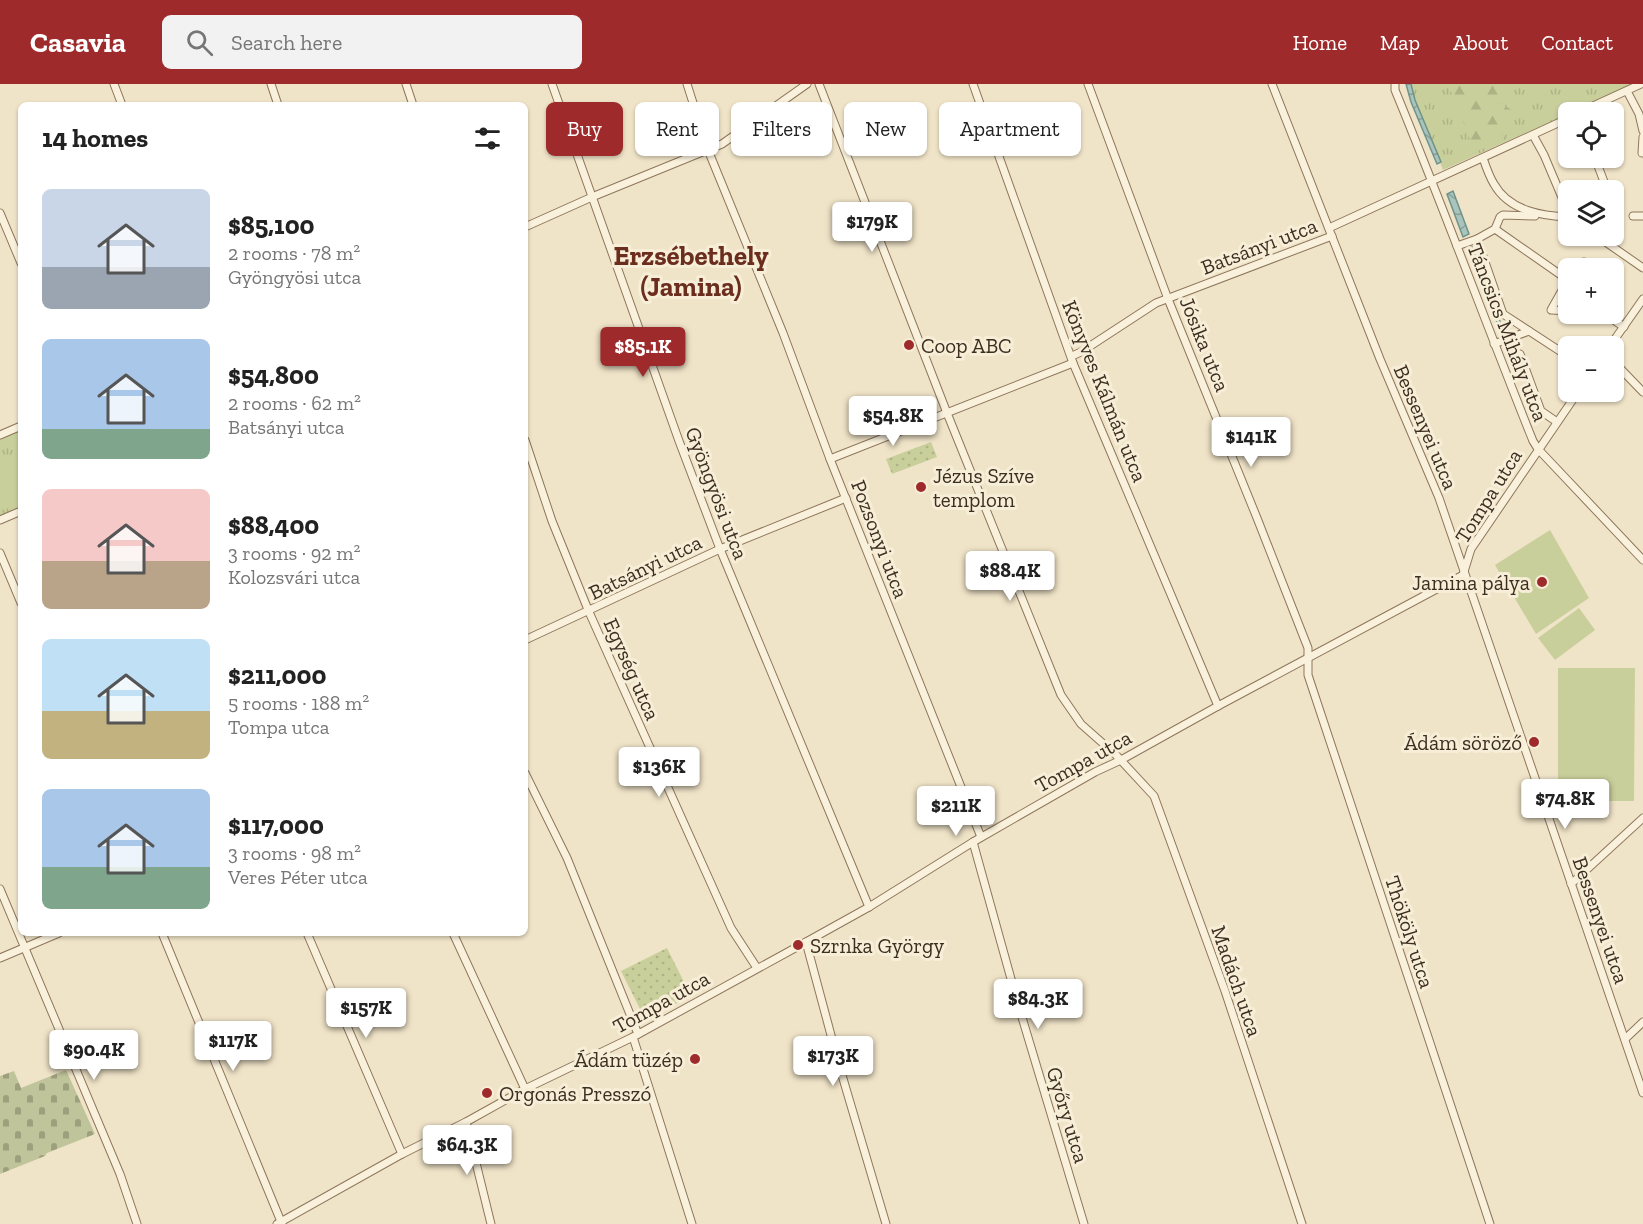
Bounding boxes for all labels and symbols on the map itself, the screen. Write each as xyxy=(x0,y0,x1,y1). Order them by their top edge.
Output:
pin: $179K xyxy=(830,202,914,253)
street label: Batsányi utca xyxy=(1197,212,1321,280)
street label: Táncsics Mihály utca xyxy=(1462,239,1554,425)
district label: Erzsébethely (Jamina) xyxy=(613,240,769,303)
street label: Jósika utca xyxy=(1175,293,1235,395)
street label: Könyves Kálmán utca xyxy=(1057,296,1153,486)
pin: $85.1K xyxy=(594,327,692,378)
place label: Coop ABC xyxy=(921,333,1012,358)
marker: Coop ABC xyxy=(902,338,916,352)
street label: Bessenyei utca xyxy=(1389,361,1463,493)
pin: $54.8K xyxy=(844,396,942,447)
pin: $141K xyxy=(1209,417,1293,468)
street label: Gyöngyösi utca xyxy=(680,423,754,563)
street label: Tompa utca xyxy=(1449,444,1527,548)
place label: Jézus Szíve templom xyxy=(933,463,1034,512)
street label: Pozsonyi utca xyxy=(846,476,914,602)
marker: Jézus Szíve templom xyxy=(914,480,928,494)
street label: Batsányi utca xyxy=(585,529,705,605)
pin: $88.4K xyxy=(961,551,1059,602)
place label: Jamina pálya xyxy=(1412,570,1530,595)
marker: Jamina pálya xyxy=(1535,575,1549,589)
street label: Egység utca xyxy=(598,614,666,724)
street label: Tompa utca xyxy=(1030,724,1136,798)
place label: Ádám söröző xyxy=(1404,730,1522,755)
marker: Ádám söröző xyxy=(1527,735,1541,749)
pin: $136K xyxy=(617,747,701,798)
pin: $74.8K xyxy=(1516,779,1614,830)
pin: $211K xyxy=(914,786,998,837)
street label: Bessenyei utca xyxy=(1568,853,1634,987)
street label: Thököly utca xyxy=(1380,873,1440,991)
street label: Madách utca xyxy=(1206,922,1268,1040)
place label: Szrnka György xyxy=(810,933,945,958)
marker: Szrnka György xyxy=(791,938,805,952)
street label: Tompa utca xyxy=(608,965,714,1039)
pin: $84.3K xyxy=(989,979,1087,1030)
pin: $157K xyxy=(324,988,408,1039)
pin: $117K xyxy=(191,1021,275,1072)
pin: $90.4K xyxy=(45,1030,143,1081)
pin: $173K xyxy=(791,1036,875,1087)
place label: Ádám tüzép xyxy=(574,1047,683,1072)
marker: Ádám tüzép xyxy=(688,1052,702,1066)
street label: Győry utca xyxy=(1042,1064,1094,1166)
place label: Orgonás Presszó xyxy=(499,1081,651,1106)
marker: Orgonás Presszó xyxy=(480,1086,494,1100)
pin: $64.3K xyxy=(418,1125,516,1176)

